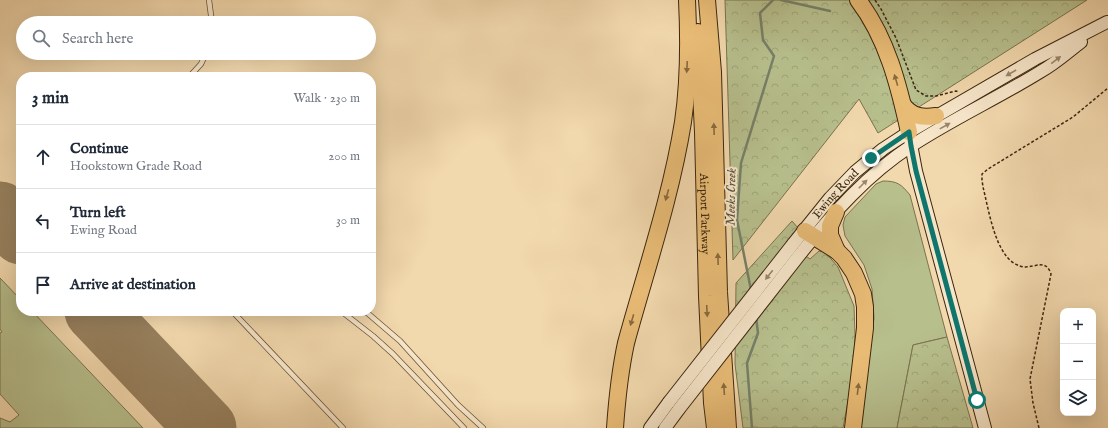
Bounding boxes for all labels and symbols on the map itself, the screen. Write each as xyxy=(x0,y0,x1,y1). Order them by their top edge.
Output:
one-way arrow xyxy=(1051,56,1062,65)
one-way arrow xyxy=(684,61,691,73)
one-way arrow xyxy=(1005,70,1017,77)
one-way arrow xyxy=(893,74,899,87)
one-way arrow xyxy=(711,122,717,135)
one-way arrow xyxy=(939,123,951,130)
route end xyxy=(862,149,880,167)
street label: Ewing Road xyxy=(810,165,862,222)
water label: Meeks Creek xyxy=(722,167,741,226)
street label: Airport Parkway xyxy=(695,172,713,255)
one-way arrow xyxy=(858,179,868,189)
one-way arrow xyxy=(664,189,670,201)
one-way arrow xyxy=(715,252,721,265)
one-way arrow xyxy=(765,270,774,281)
one-way arrow xyxy=(704,305,711,317)
one-way arrow xyxy=(629,314,635,326)
one-way arrow xyxy=(721,383,728,395)
one-way arrow xyxy=(855,383,861,395)
route start xyxy=(968,391,986,409)

